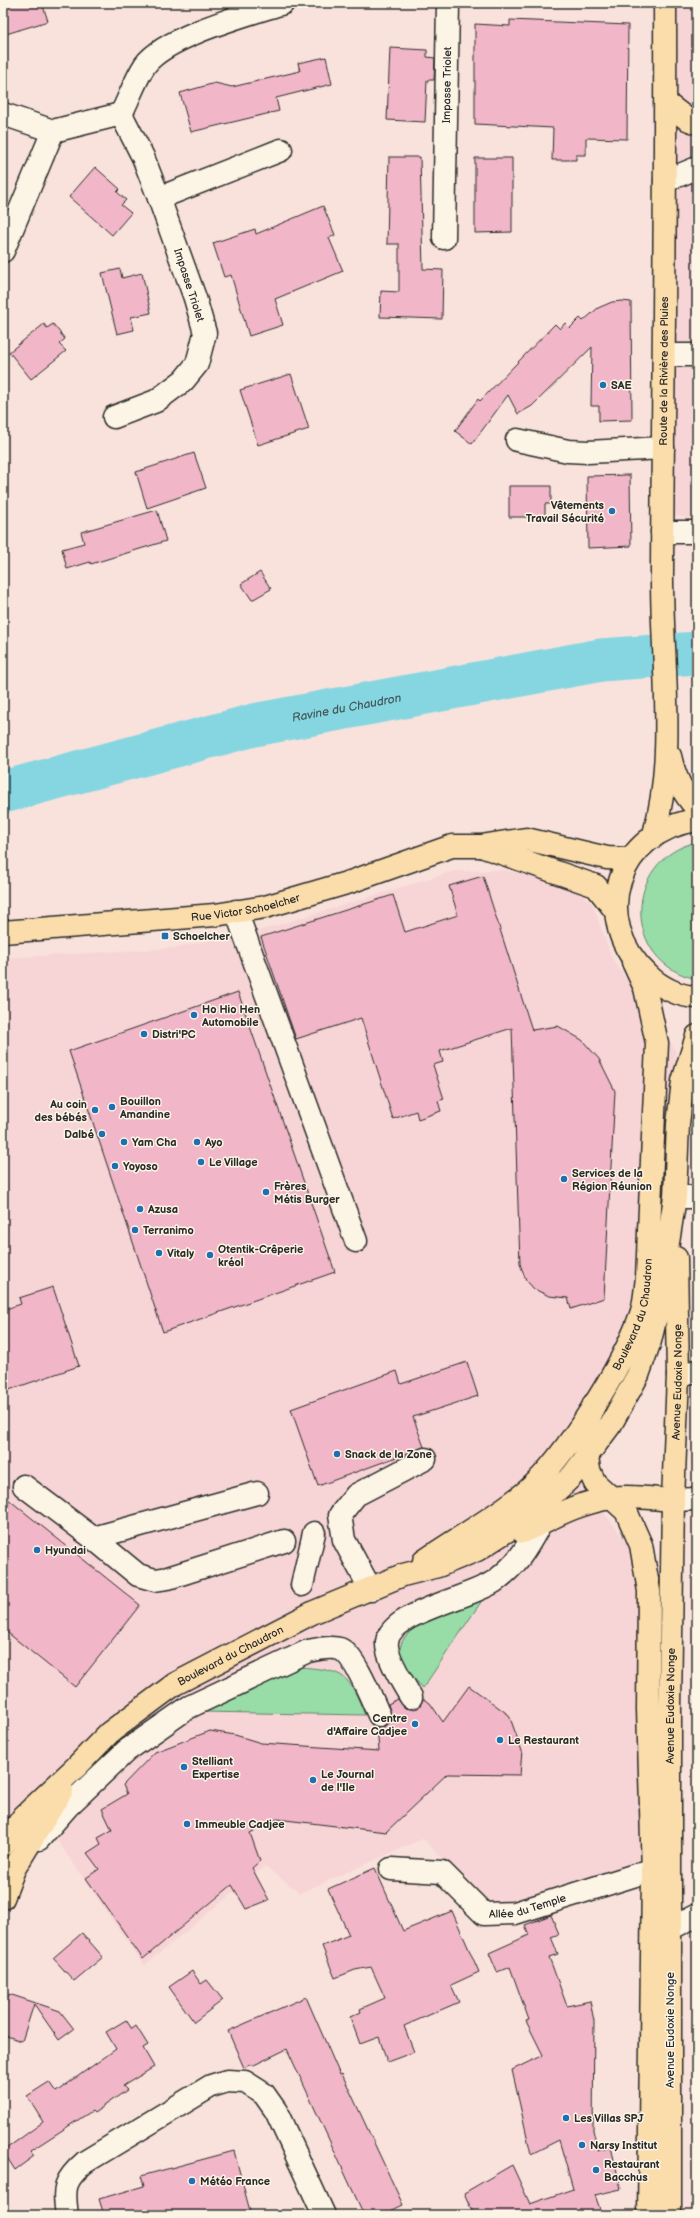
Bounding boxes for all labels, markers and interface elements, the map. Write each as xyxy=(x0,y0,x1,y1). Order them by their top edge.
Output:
street label: Impasse Triolet xyxy=(439,46,454,123)
street label: Impasse Triolet xyxy=(171,247,207,324)
street label: Route de la Rivière des Pluies xyxy=(656,296,671,446)
place label: SAE xyxy=(611,379,632,392)
marker: SAE xyxy=(598,380,608,390)
place label: Vêtements Travail Sécurité xyxy=(526,499,605,525)
marker: Vêtements Travail Sécurité xyxy=(607,506,617,516)
water label: Ravine du Chaudron xyxy=(291,690,403,725)
street label: Rue Victor Schoelcher xyxy=(191,890,302,923)
place label: Schoelcher xyxy=(173,930,230,943)
marker: Schoelcher xyxy=(160,931,170,941)
place label: Ho Hio Hen Automobile xyxy=(201,1003,260,1029)
marker: Ho Hio Hen Automobile xyxy=(189,1010,199,1020)
place label: Distri'PC xyxy=(152,1028,196,1041)
marker: Distri'PC xyxy=(139,1029,149,1039)
place label: Bouillon Amandine xyxy=(119,1095,170,1121)
place label: Au coin des bébés xyxy=(34,1098,88,1124)
marker: Bouillon Amandine xyxy=(107,1102,117,1112)
marker: Au coin des bébés xyxy=(90,1105,100,1115)
place label: Dalbé xyxy=(64,1128,94,1141)
marker: Dalbé xyxy=(97,1129,107,1139)
place label: Yam Cha xyxy=(132,1136,177,1149)
place label: Ayo xyxy=(204,1136,223,1149)
marker: Yam Cha xyxy=(119,1137,129,1147)
marker: Ayo xyxy=(192,1137,202,1147)
place label: Le Village xyxy=(209,1156,258,1169)
marker: Le Village xyxy=(196,1157,206,1167)
place label: Yoyoso xyxy=(123,1160,158,1173)
marker: Yoyoso xyxy=(110,1161,120,1171)
place label: Services de la Région Réunion xyxy=(572,1167,652,1193)
marker: Services de la Région Réunion xyxy=(559,1174,569,1184)
place label: Frères Métis Burger xyxy=(274,1180,340,1206)
marker: Frères Métis Burger xyxy=(261,1187,271,1197)
place label: Azusa xyxy=(147,1203,178,1216)
marker: Azusa xyxy=(135,1204,145,1214)
place label: Terranimo xyxy=(143,1224,194,1237)
marker: Terranimo xyxy=(130,1225,140,1235)
place label: Otentik-Crêperie kréol xyxy=(218,1243,303,1269)
place label: Vitaly xyxy=(167,1247,194,1260)
marker: Vitaly xyxy=(154,1248,164,1258)
marker: Otentik-Crêperie kréol xyxy=(205,1250,215,1260)
street label: Boulevard du Chaudron xyxy=(610,1258,654,1372)
street label: Avenue Eudoxie Nonge xyxy=(669,1323,685,1440)
place label: Snack de la Zone xyxy=(345,1448,432,1461)
marker: Snack de la Zone xyxy=(332,1449,342,1459)
place label: Hyundai xyxy=(45,1544,86,1557)
marker: Hyundai xyxy=(32,1545,42,1555)
street label: Boulevard du Chaudron xyxy=(175,1623,285,1688)
street label: Avenue Eudoxie Nonge xyxy=(663,1647,677,1764)
place label: Centre d'Affaire Cadjee xyxy=(327,1712,407,1738)
marker: Centre d'Affaire Cadjee xyxy=(410,1719,420,1729)
place label: Le Restaurant xyxy=(508,1734,579,1747)
marker: Le Restaurant xyxy=(495,1735,505,1745)
place label: Stelliant Expertise xyxy=(192,1755,239,1781)
marker: Stelliant Expertise xyxy=(179,1762,189,1772)
place label: Le Journal de l'Ile xyxy=(321,1768,374,1794)
marker: Le Journal de l'Ile xyxy=(308,1775,318,1785)
place label: Immeuble Cadjee xyxy=(195,1818,285,1831)
marker: Immeuble Cadjee xyxy=(182,1819,192,1829)
street label: Allée du Temple xyxy=(489,1891,568,1920)
street label: Avenue Eudoxie Nonge xyxy=(664,1972,677,2088)
place label: Les Villas SPJ xyxy=(574,2112,644,2125)
marker: Les Villas SPJ xyxy=(561,2113,571,2123)
place label: Narsy Institut xyxy=(590,2139,658,2152)
marker: Narsy Institut xyxy=(577,2140,587,2150)
place label: Restaurant Bacchus xyxy=(604,2158,660,2184)
marker: Restaurant Bacchus xyxy=(591,2165,601,2175)
place label: Météo France xyxy=(200,2175,270,2188)
marker: Météo France xyxy=(187,2176,197,2186)

